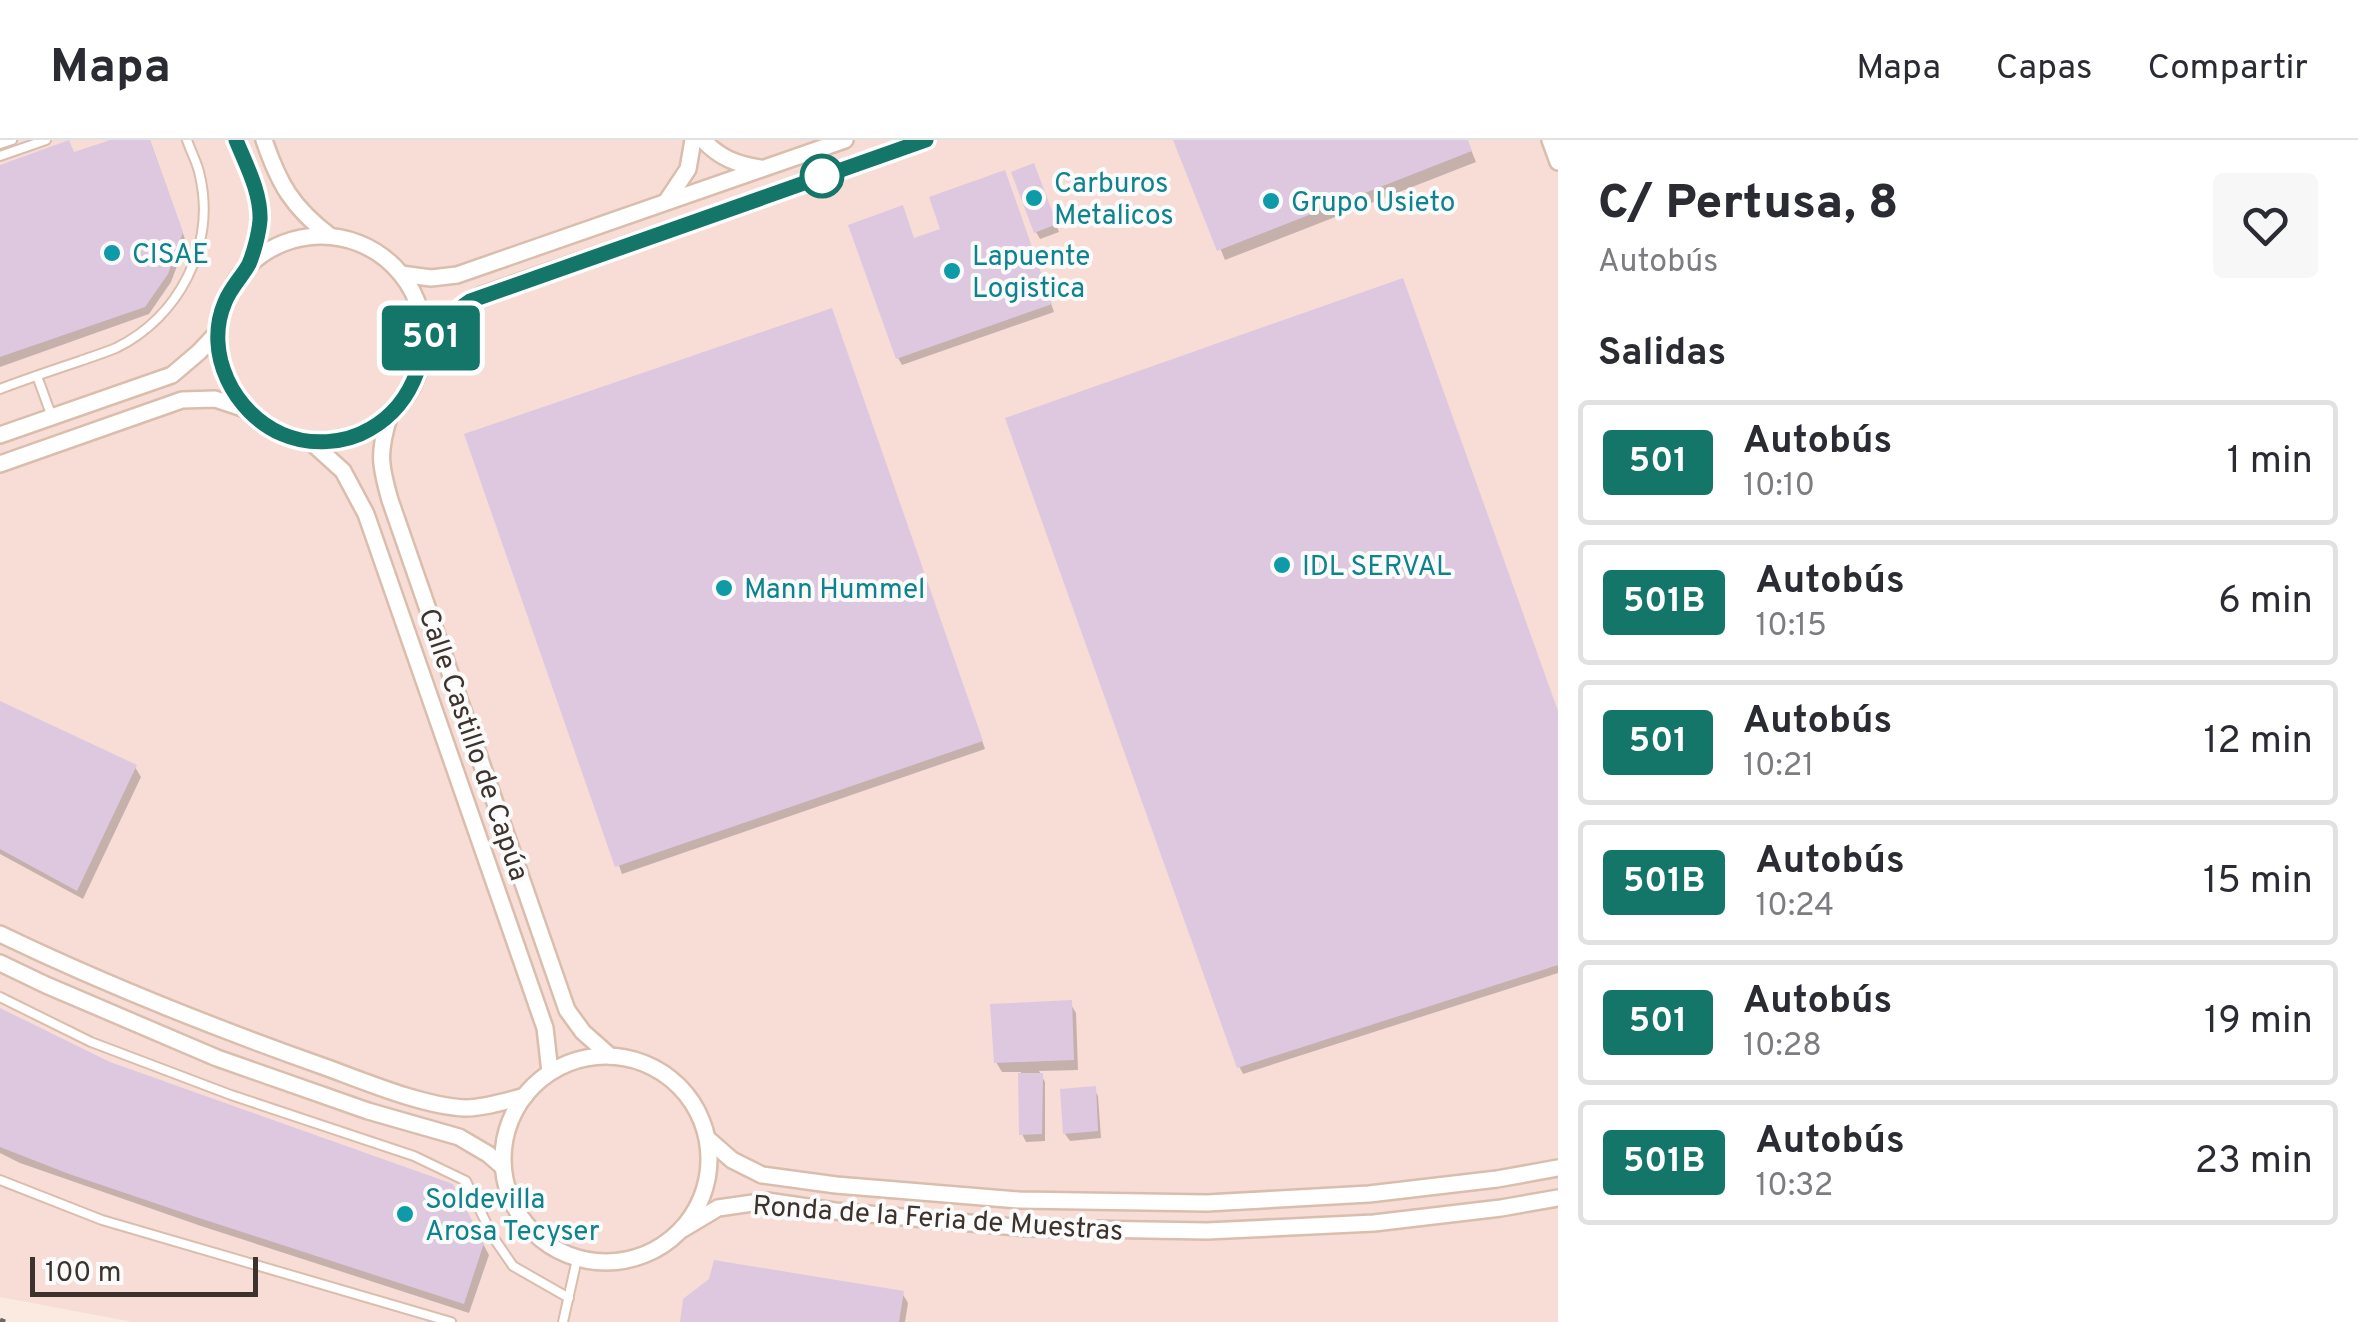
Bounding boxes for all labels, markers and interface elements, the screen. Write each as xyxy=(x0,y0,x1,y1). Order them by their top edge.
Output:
text: Mapa xyxy=(50,39,171,99)
text: Mapa xyxy=(1856,47,1941,91)
text: Capas xyxy=(1996,47,2092,91)
text: Compartir xyxy=(2147,47,2308,91)
unlabelled marker xyxy=(801,155,843,197)
place label: Carburos Metalicos xyxy=(1054,167,1174,235)
button: heart xyxy=(2213,173,2318,278)
text: C/ Pertusa, 8 xyxy=(1598,175,1899,235)
place label: Grupo Usieto xyxy=(1291,186,1455,222)
marker: Carburos Metalicos xyxy=(1023,187,1045,209)
marker: Grupo Usieto xyxy=(1260,190,1282,212)
place label: CISAE xyxy=(132,238,209,274)
place label: Lapuente Logistica xyxy=(972,240,1090,308)
marker: CISAE xyxy=(101,242,123,264)
text: Autobús xyxy=(1598,243,1718,283)
marker: Lapuente Logistica xyxy=(941,260,963,282)
line badge: 501 xyxy=(374,306,488,370)
text: 501 xyxy=(402,316,460,360)
text: Salidas xyxy=(1598,330,1726,379)
text: Autobús xyxy=(1743,418,1892,467)
text: 1 min xyxy=(2227,438,2313,487)
text: 501 xyxy=(1629,440,1687,484)
text: 10:10 xyxy=(1743,467,1815,507)
place label: IDL SERVAL xyxy=(1302,550,1452,586)
marker: IDL SERVAL xyxy=(1271,554,1293,576)
text: Autobús xyxy=(1755,558,1905,607)
place label: Mann Hummel xyxy=(744,573,925,609)
marker: Mann Hummel xyxy=(713,577,735,599)
text: 6 min xyxy=(2218,578,2313,627)
text: 501B xyxy=(1623,580,1705,624)
street label: Calle Castillo de Capúa xyxy=(409,604,536,886)
text: 10:15 xyxy=(1755,607,1827,647)
text: Autobús xyxy=(1743,698,1892,747)
text: 12 min xyxy=(2203,718,2313,767)
text: 501 xyxy=(1629,720,1687,764)
text: 10:21 xyxy=(1743,747,1814,787)
text: Autobús xyxy=(1755,838,1905,887)
text: 15 min xyxy=(2203,858,2313,907)
text: 501B xyxy=(1623,860,1705,904)
text: 10:24 xyxy=(1755,887,1834,927)
text: Autobús xyxy=(1743,978,1892,1027)
text: 19 min xyxy=(2204,998,2313,1047)
text: 501 xyxy=(1629,1000,1687,1044)
text: 10:28 xyxy=(1743,1027,1822,1067)
text: Autobús xyxy=(1755,1118,1905,1167)
text: 23 min xyxy=(2195,1138,2313,1187)
text: 501B xyxy=(1623,1140,1705,1184)
text: 10:32 xyxy=(1755,1167,1833,1207)
place label: Soldevilla Arosa Tecyser xyxy=(425,1183,600,1251)
street label: Ronda de la Feria de Muestras xyxy=(751,1189,1124,1251)
marker: Soldevilla Arosa Tecyser xyxy=(394,1203,416,1225)
scale bar xyxy=(30,1252,258,1296)
text: 100 m xyxy=(45,1256,121,1292)

